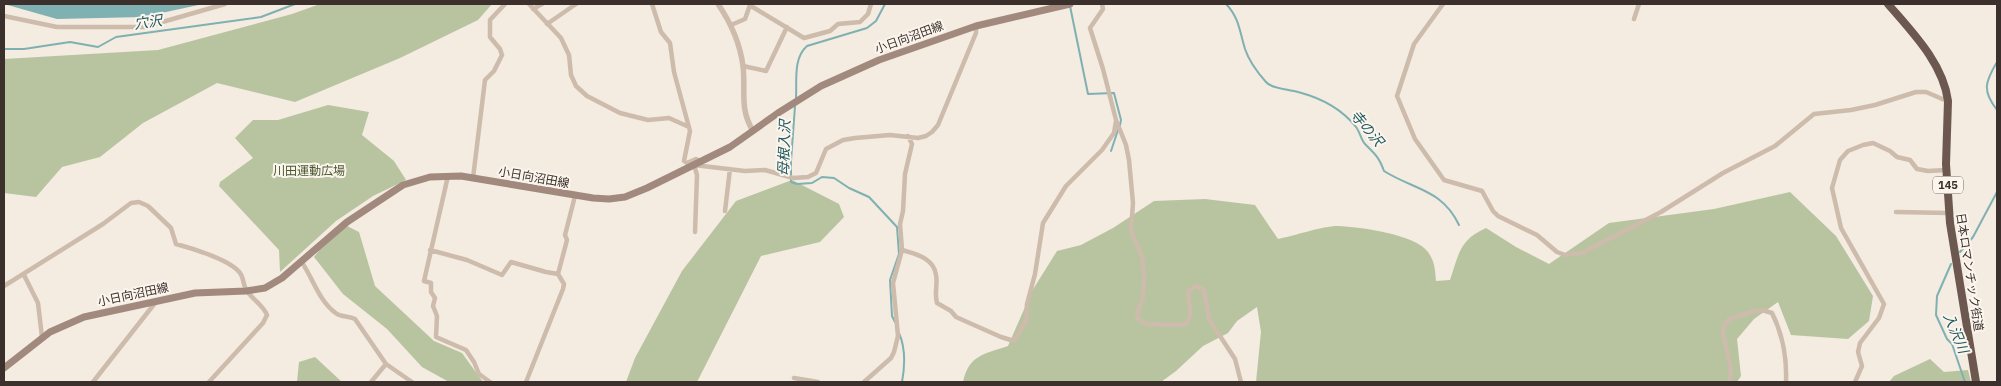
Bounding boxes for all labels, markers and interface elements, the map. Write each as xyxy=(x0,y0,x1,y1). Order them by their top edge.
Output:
water label: 穴沢 xyxy=(133,11,165,33)
street label: 小日向沼田線 xyxy=(873,18,945,56)
water label: 寺の沢 xyxy=(1347,106,1389,151)
water label: 母根入沢 xyxy=(774,118,794,176)
park label: 川田運動広場 xyxy=(273,163,345,178)
street label: 小日向沼田線 xyxy=(497,163,571,191)
road number: 145 xyxy=(1933,176,1963,194)
street label: 日本ロマンチック街道 xyxy=(1953,212,1987,332)
street label: 小日向沼田線 xyxy=(96,279,170,309)
water label: 入沢川 xyxy=(1940,310,1973,358)

